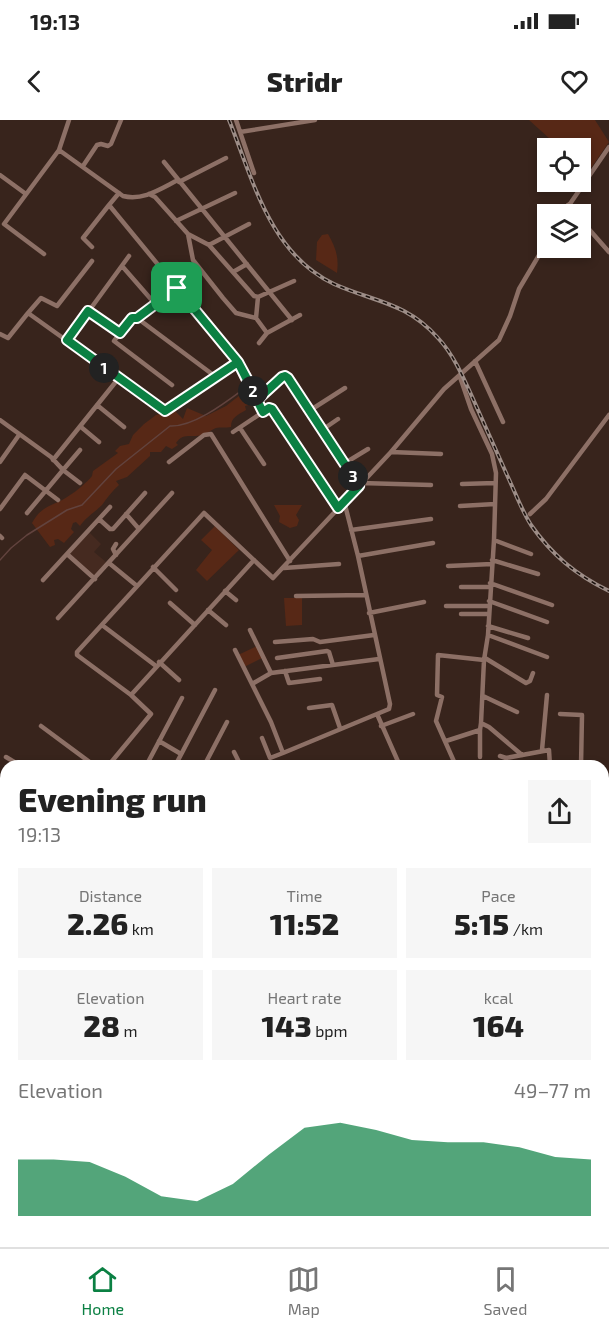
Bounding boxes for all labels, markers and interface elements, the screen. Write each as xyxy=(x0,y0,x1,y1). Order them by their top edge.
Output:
text: 19:13 xyxy=(30,8,80,34)
icon: back xyxy=(18,65,51,98)
text: Stridr xyxy=(267,65,342,97)
icon: heart xyxy=(558,65,591,98)
map controls xyxy=(537,138,591,258)
button: locate xyxy=(537,138,591,192)
button: layers xyxy=(537,204,591,258)
pin xyxy=(151,262,202,313)
icon: arrive xyxy=(160,271,193,304)
pin: 1 xyxy=(89,353,119,383)
text: 1 xyxy=(101,358,107,377)
pin: 2 xyxy=(238,376,268,406)
text: 2 xyxy=(248,381,258,400)
pin: 3 xyxy=(338,461,368,491)
text: 3 xyxy=(348,466,358,485)
text: Evening run xyxy=(18,779,207,819)
button: share xyxy=(528,780,591,843)
text: 19:13 xyxy=(18,822,61,846)
text: Distance xyxy=(79,886,142,905)
text: Time xyxy=(287,886,322,905)
text: Pace xyxy=(481,886,516,905)
text: 2.26 xyxy=(67,905,128,941)
text: 11:52 xyxy=(270,905,339,941)
text: 5:15 xyxy=(454,905,509,941)
text: km xyxy=(128,919,154,938)
text: /km xyxy=(509,919,543,938)
text: Elevation xyxy=(77,988,144,1007)
text: Heart rate xyxy=(267,988,342,1007)
text: kcal xyxy=(484,988,513,1007)
text: 28 xyxy=(83,1007,120,1043)
text: 143 xyxy=(261,1007,312,1043)
text: 164 xyxy=(473,1007,524,1043)
text: m xyxy=(120,1021,138,1040)
text: bpm xyxy=(312,1021,348,1040)
text: Elevation xyxy=(18,1078,103,1102)
text: 49–77 m xyxy=(514,1078,591,1102)
tab: Home xyxy=(82,1263,124,1318)
tab: Map xyxy=(287,1263,320,1318)
tab: Saved xyxy=(483,1263,527,1318)

